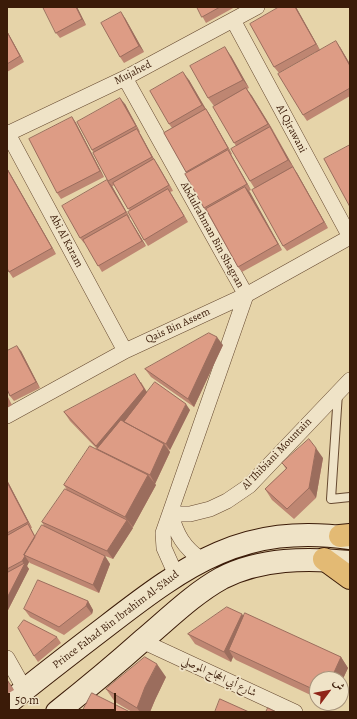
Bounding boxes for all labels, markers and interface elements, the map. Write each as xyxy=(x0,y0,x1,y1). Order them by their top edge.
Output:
street label: Mujahed xyxy=(112,58,154,88)
street label: Al Qirawani xyxy=(273,103,309,155)
street label: Abdulrahman Bin Shagran xyxy=(177,180,247,290)
street label: Abi Al Karam xyxy=(46,212,86,270)
street label: Qais Bin Assem xyxy=(144,305,212,347)
street label: Al Thibiani Mountain xyxy=(239,415,315,493)
street label: Prince Fahad Bin Ibrahim Al-S'Aud xyxy=(50,568,182,672)
street label: شارع أبي الحجاج الموصلي xyxy=(180,654,258,700)
north arrow xyxy=(309,671,349,711)
text: ش xyxy=(329,676,348,694)
scale bar xyxy=(10,685,118,711)
text: 50 m xyxy=(15,692,39,708)

